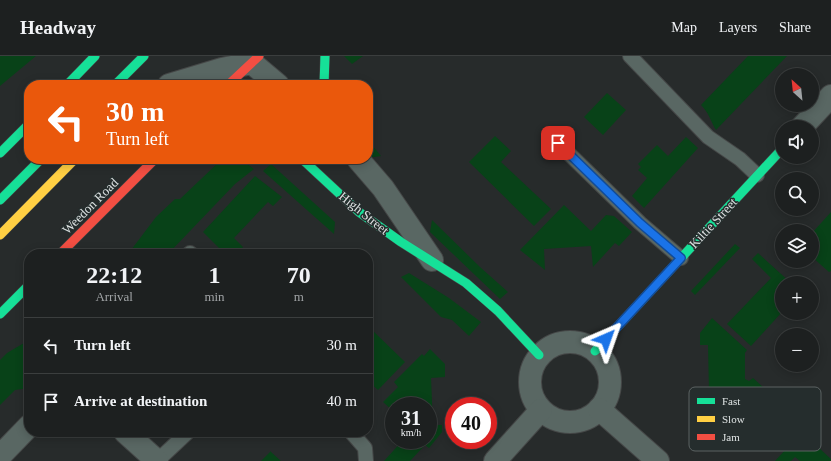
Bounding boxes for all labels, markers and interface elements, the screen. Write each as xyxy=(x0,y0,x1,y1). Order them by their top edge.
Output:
text: Headway xyxy=(20,17,96,38)
text: Map xyxy=(671,20,697,35)
text: Layers xyxy=(719,20,757,35)
text: Share xyxy=(779,20,811,35)
north arrow xyxy=(775,68,819,112)
map controls xyxy=(775,68,819,372)
icon: left xyxy=(40,96,92,148)
text: 30 m xyxy=(106,96,164,127)
button: sound xyxy=(775,120,819,164)
pin xyxy=(541,126,575,160)
text: Turn left xyxy=(106,129,169,149)
icon: arrive xyxy=(547,132,569,154)
button: search xyxy=(775,172,819,216)
street label: Weedon Road xyxy=(59,175,121,237)
street label: High Street xyxy=(336,188,392,238)
street label: Kiltie Street xyxy=(686,195,740,251)
button: layers xyxy=(775,224,819,268)
text: 22:12 xyxy=(86,262,142,288)
text: 1 xyxy=(208,262,220,288)
text: 70 xyxy=(287,262,311,288)
button: + xyxy=(775,276,819,320)
text: Arrival xyxy=(95,289,133,304)
text: min xyxy=(204,289,225,304)
text: m xyxy=(294,289,304,304)
position arrow xyxy=(585,318,627,360)
button: − xyxy=(775,328,819,372)
icon: left xyxy=(40,335,62,357)
text: Turn left xyxy=(74,337,131,353)
text: 30 m xyxy=(327,337,357,353)
legend xyxy=(689,387,821,451)
icon: arrive xyxy=(40,391,62,413)
text: Arrive at destination xyxy=(74,393,207,409)
text: 40 m xyxy=(327,393,357,409)
text: Fast xyxy=(722,395,740,407)
speed limit sign: 40 xyxy=(445,397,497,449)
text: 31 xyxy=(401,407,421,429)
text: Slow xyxy=(722,413,745,425)
text: km/h xyxy=(401,427,421,438)
text: Jam xyxy=(722,431,740,443)

